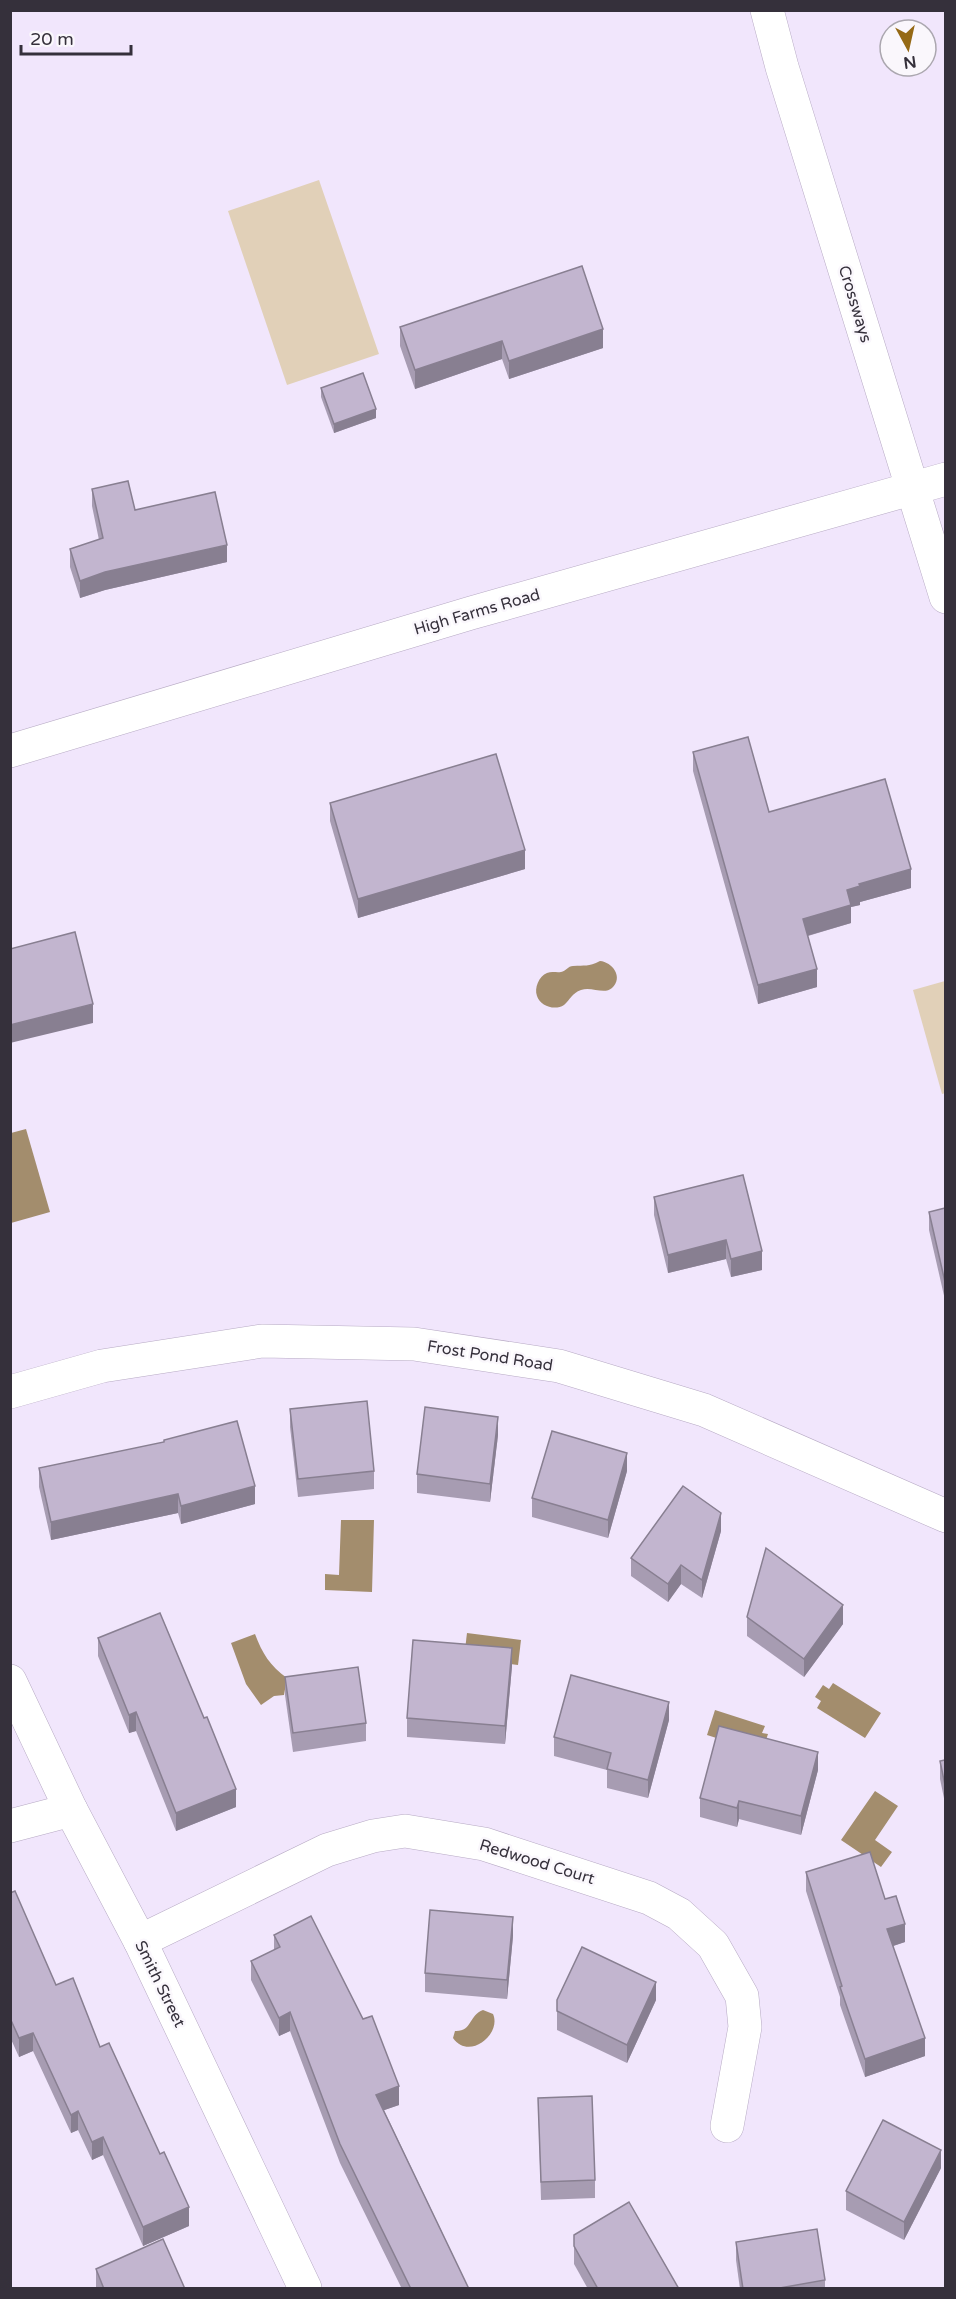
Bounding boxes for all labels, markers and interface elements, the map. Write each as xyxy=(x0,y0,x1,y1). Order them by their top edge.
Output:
scale bar xyxy=(21,18,130,56)
north arrow xyxy=(878,18,938,78)
text: 20 m xyxy=(30,28,74,50)
text: N xyxy=(902,51,918,73)
street label: Crossways xyxy=(834,263,876,345)
street label: High Farms Road xyxy=(412,584,542,640)
street label: Frost Pond Road xyxy=(426,1336,554,1376)
street label: Redwood Court xyxy=(477,1835,597,1889)
street label: Smith Street xyxy=(130,1937,190,2031)

